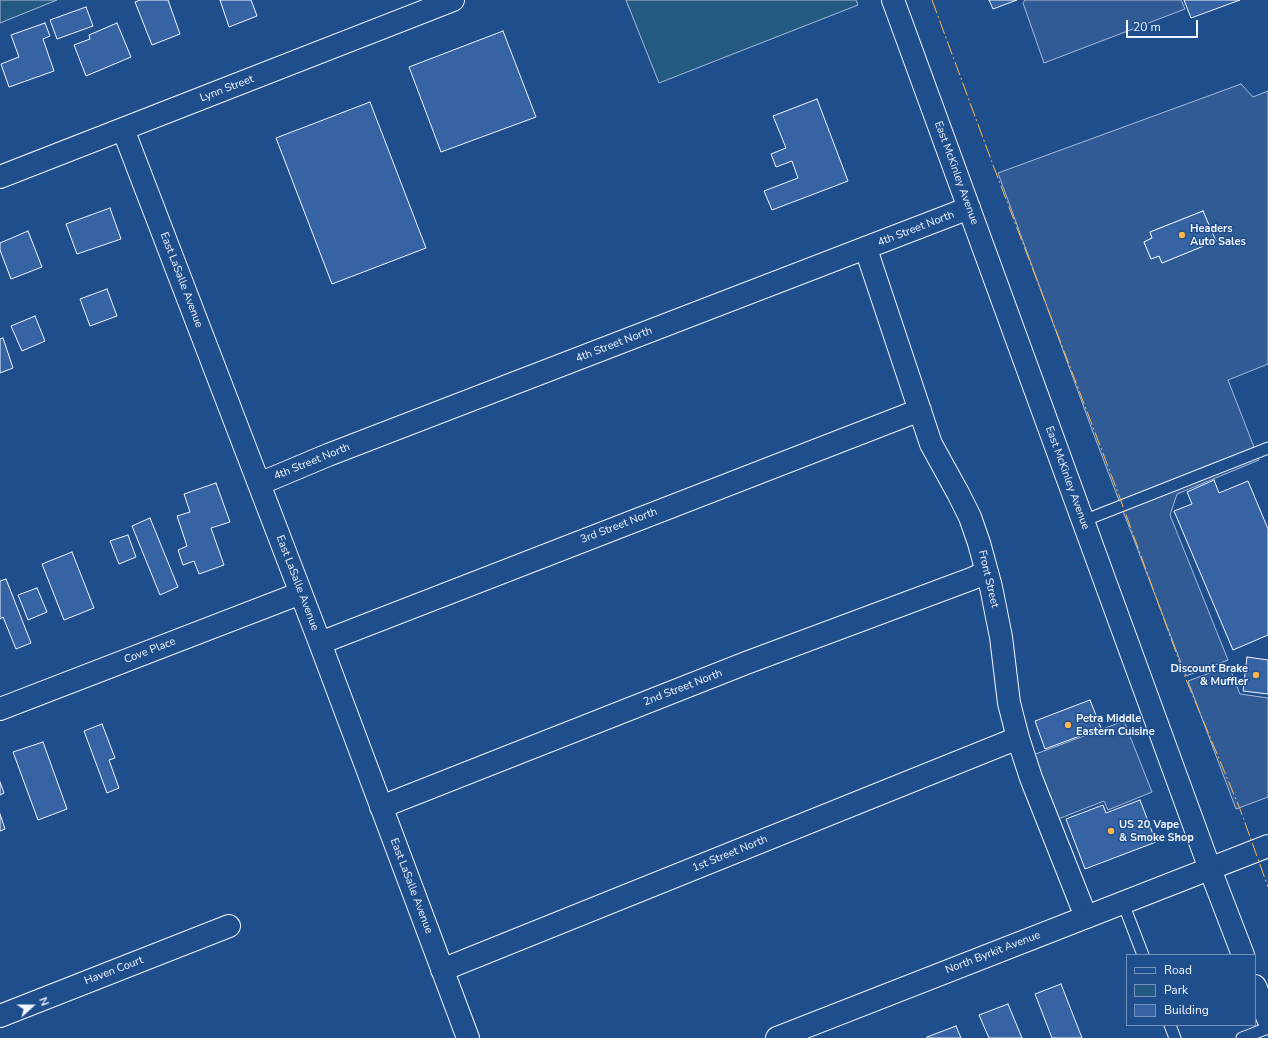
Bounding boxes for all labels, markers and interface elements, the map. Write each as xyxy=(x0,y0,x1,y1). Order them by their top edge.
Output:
scale bar xyxy=(1128,12,1200,38)
text: 20 m xyxy=(1133,19,1161,35)
street label: Lynn Street xyxy=(198,73,256,105)
street label: East McKinley Avenue xyxy=(931,119,981,227)
street label: 4th Street North xyxy=(876,208,956,250)
place label: Headers Auto Sales xyxy=(1190,222,1246,248)
street label: East LaSalle Avenue xyxy=(157,230,205,330)
marker: Headers Auto Sales xyxy=(1177,230,1187,240)
street label: 4th Street North xyxy=(574,324,654,366)
street label: East McKinley Avenue xyxy=(1042,424,1092,532)
street label: 4th Street North xyxy=(272,441,352,483)
street label: 3rd Street North xyxy=(579,505,659,547)
street label: East LaSalle Avenue xyxy=(273,533,321,633)
street label: Front Street xyxy=(975,549,1001,609)
street label: Cove Place xyxy=(122,635,178,667)
place label: Discount Brake & Muffler xyxy=(1170,662,1248,688)
street label: 2nd Street North xyxy=(642,667,724,709)
marker: Discount Brake & Muffler xyxy=(1251,670,1261,680)
place label: Petra Middle Eastern Cuisine xyxy=(1076,712,1155,738)
marker: Petra Middle Eastern Cuisine xyxy=(1063,720,1073,730)
place label: US 20 Vape & Smoke Shop xyxy=(1119,818,1194,844)
marker: US 20 Vape & Smoke Shop xyxy=(1106,826,1116,836)
street label: 1st Street North xyxy=(690,833,770,875)
street label: East LaSalle Avenue xyxy=(387,836,435,936)
street label: North Byrkit Avenue xyxy=(944,929,1042,977)
street label: Haven Court xyxy=(83,954,145,988)
legend xyxy=(1126,954,1256,1026)
text: Road xyxy=(1164,962,1192,978)
text: Park xyxy=(1164,982,1188,998)
north arrow xyxy=(12,986,52,1026)
text: N xyxy=(35,995,52,1008)
text: Building xyxy=(1164,1002,1209,1018)

